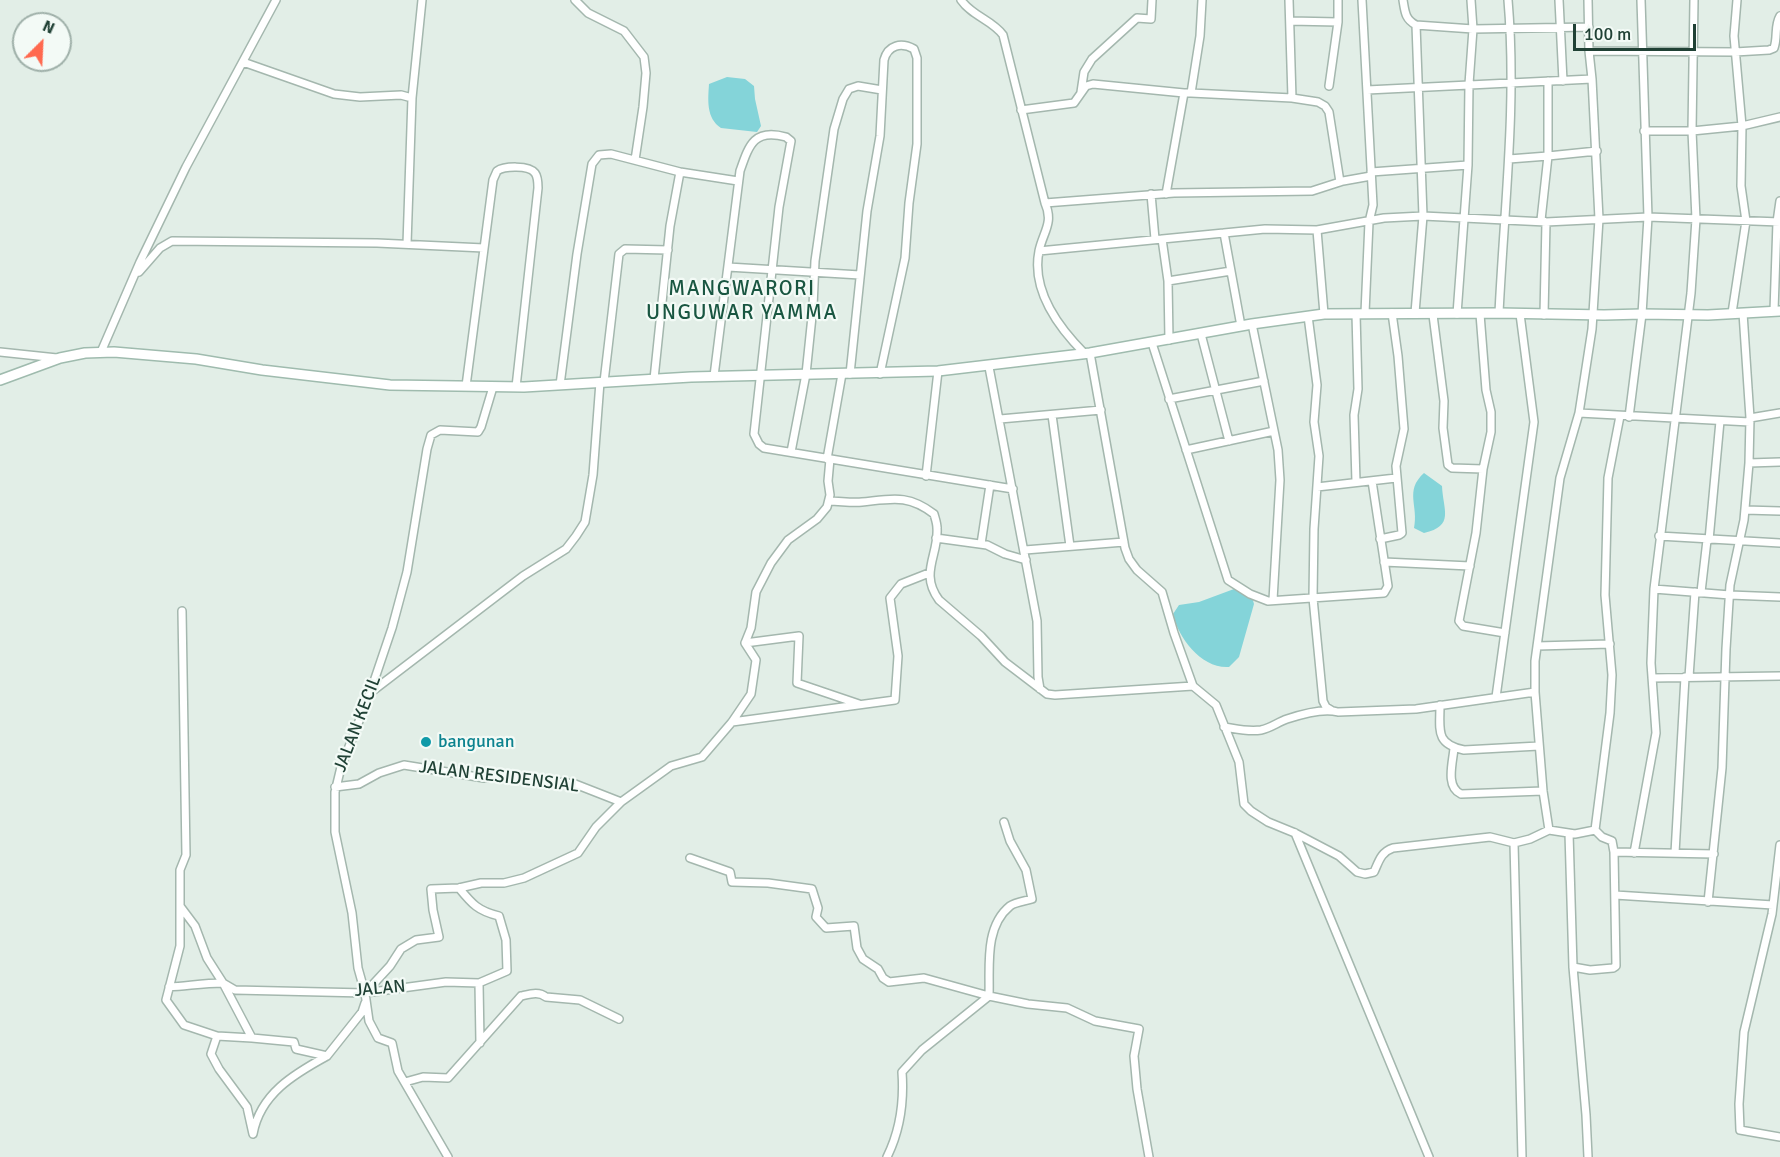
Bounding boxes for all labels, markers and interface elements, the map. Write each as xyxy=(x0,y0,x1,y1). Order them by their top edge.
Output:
north arrow xyxy=(12,12,72,72)
scale bar xyxy=(1576,12,1699,50)
text: N xyxy=(39,16,58,39)
text: 100 m xyxy=(1584,23,1631,45)
district label: MANGWARORI UNGUWAR YAMMA xyxy=(646,276,838,326)
street label: JALAN KECIL xyxy=(330,673,386,775)
place label: bangunan xyxy=(438,731,515,753)
marker: bangunan xyxy=(419,735,433,749)
street label: JALAN RESIDENSIAL xyxy=(418,756,580,798)
street label: JALAN xyxy=(354,976,406,1002)

